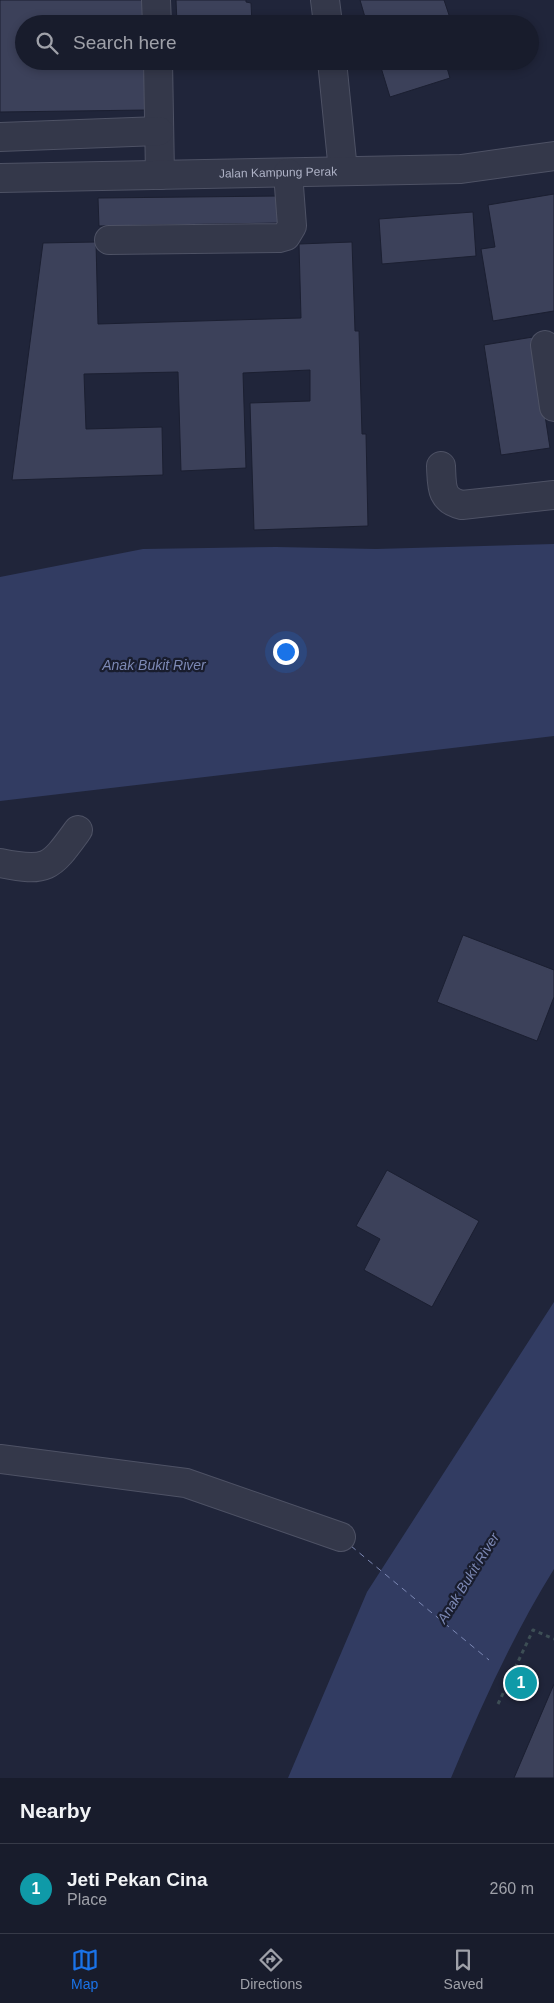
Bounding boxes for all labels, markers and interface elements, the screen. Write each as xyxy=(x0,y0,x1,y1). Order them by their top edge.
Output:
search box xyxy=(15,15,539,70)
icon: search xyxy=(33,29,61,57)
text: Search here xyxy=(73,32,177,53)
street label: Jalan Kampung Perak xyxy=(219,164,338,181)
your location xyxy=(273,639,299,665)
water label: Anak Bukit River xyxy=(101,657,207,673)
water label: Anak Bukit River xyxy=(433,1529,503,1627)
pin: 1 xyxy=(505,1664,537,1702)
text: Nearby xyxy=(20,1799,91,1822)
text: Jeti Pekan Cina xyxy=(67,1869,207,1890)
text: 1 xyxy=(32,1880,40,1897)
text: 260 m xyxy=(490,1880,534,1897)
text: Place xyxy=(67,1891,107,1908)
tab: Map xyxy=(71,1946,99,1992)
tab: Directions xyxy=(240,1946,302,1992)
tab: Saved xyxy=(444,1946,483,1992)

